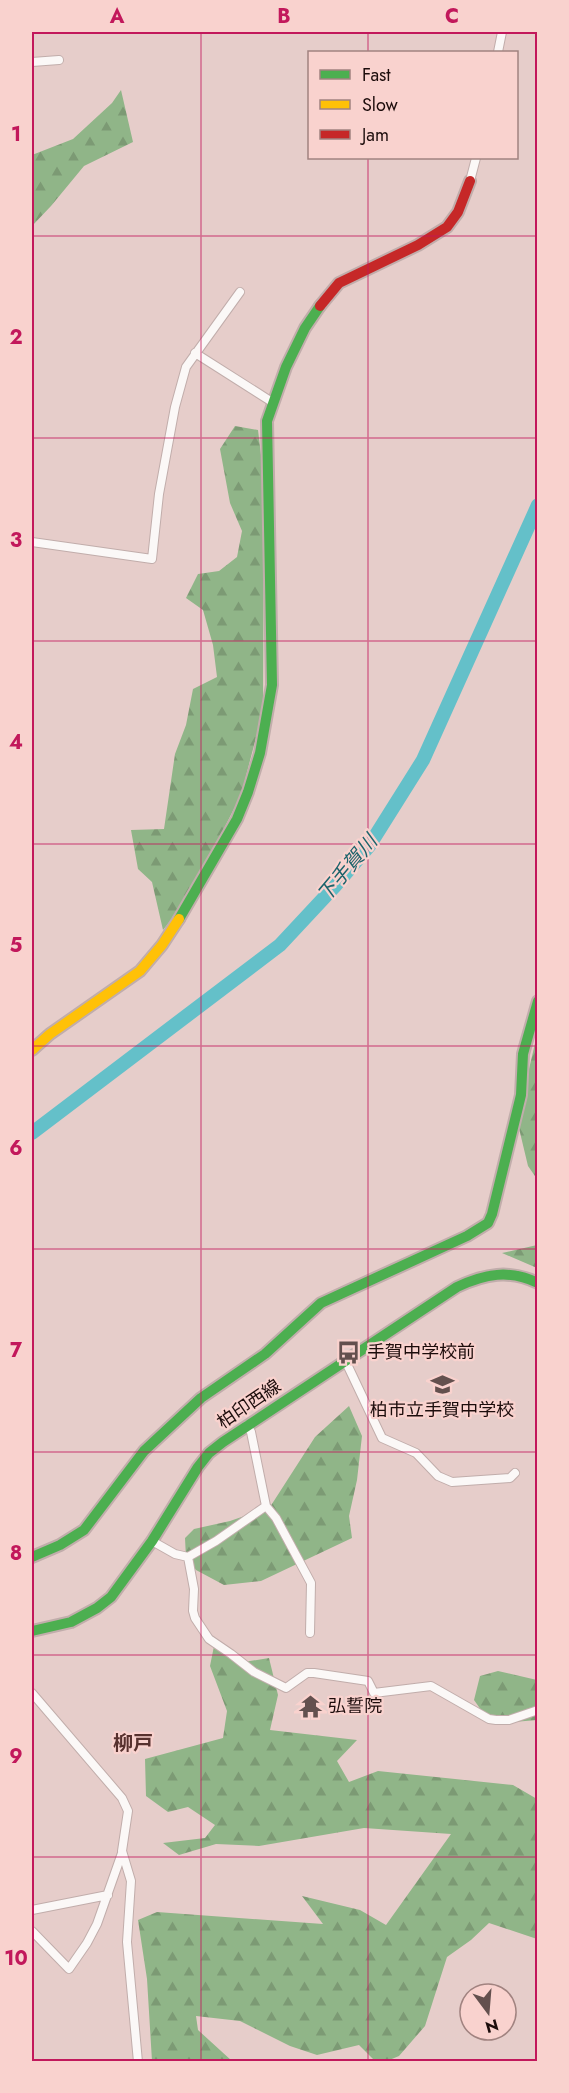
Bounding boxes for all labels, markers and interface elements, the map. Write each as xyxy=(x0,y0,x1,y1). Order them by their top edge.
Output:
text: A xyxy=(109,2,125,31)
text: B xyxy=(277,2,291,31)
text: C xyxy=(445,2,459,31)
legend xyxy=(308,51,518,159)
text: Fast xyxy=(362,62,391,88)
text: Slow xyxy=(362,92,399,118)
text: 1 xyxy=(11,120,21,149)
text: Jam xyxy=(360,122,389,148)
text: 2 xyxy=(9,323,23,352)
text: 3 xyxy=(10,526,22,555)
text: 4 xyxy=(9,728,23,757)
water label: 下手賀川 xyxy=(311,827,385,908)
text: 5 xyxy=(10,931,23,960)
text: 6 xyxy=(9,1134,23,1163)
text: 7 xyxy=(10,1336,23,1365)
bus stop icon: 手賀中学校前 xyxy=(336,1339,362,1365)
place label: 手賀中学校前 xyxy=(367,1339,475,1365)
school or university icon: 柏市立手賀中学校 xyxy=(429,1371,455,1397)
street label: 柏印西線 xyxy=(212,1373,286,1435)
place label: 柏市立手賀中学校 xyxy=(370,1397,514,1423)
text: 8 xyxy=(10,1539,22,1568)
temple icon: 弘誓院 xyxy=(297,1693,323,1719)
place label: 弘誓院 xyxy=(328,1693,382,1719)
district label: 柳戸 xyxy=(113,1729,153,1758)
text: 9 xyxy=(9,1742,23,1771)
text: 10 xyxy=(4,1944,28,1973)
north arrow xyxy=(458,1982,518,2042)
text: N xyxy=(483,2013,501,2039)

